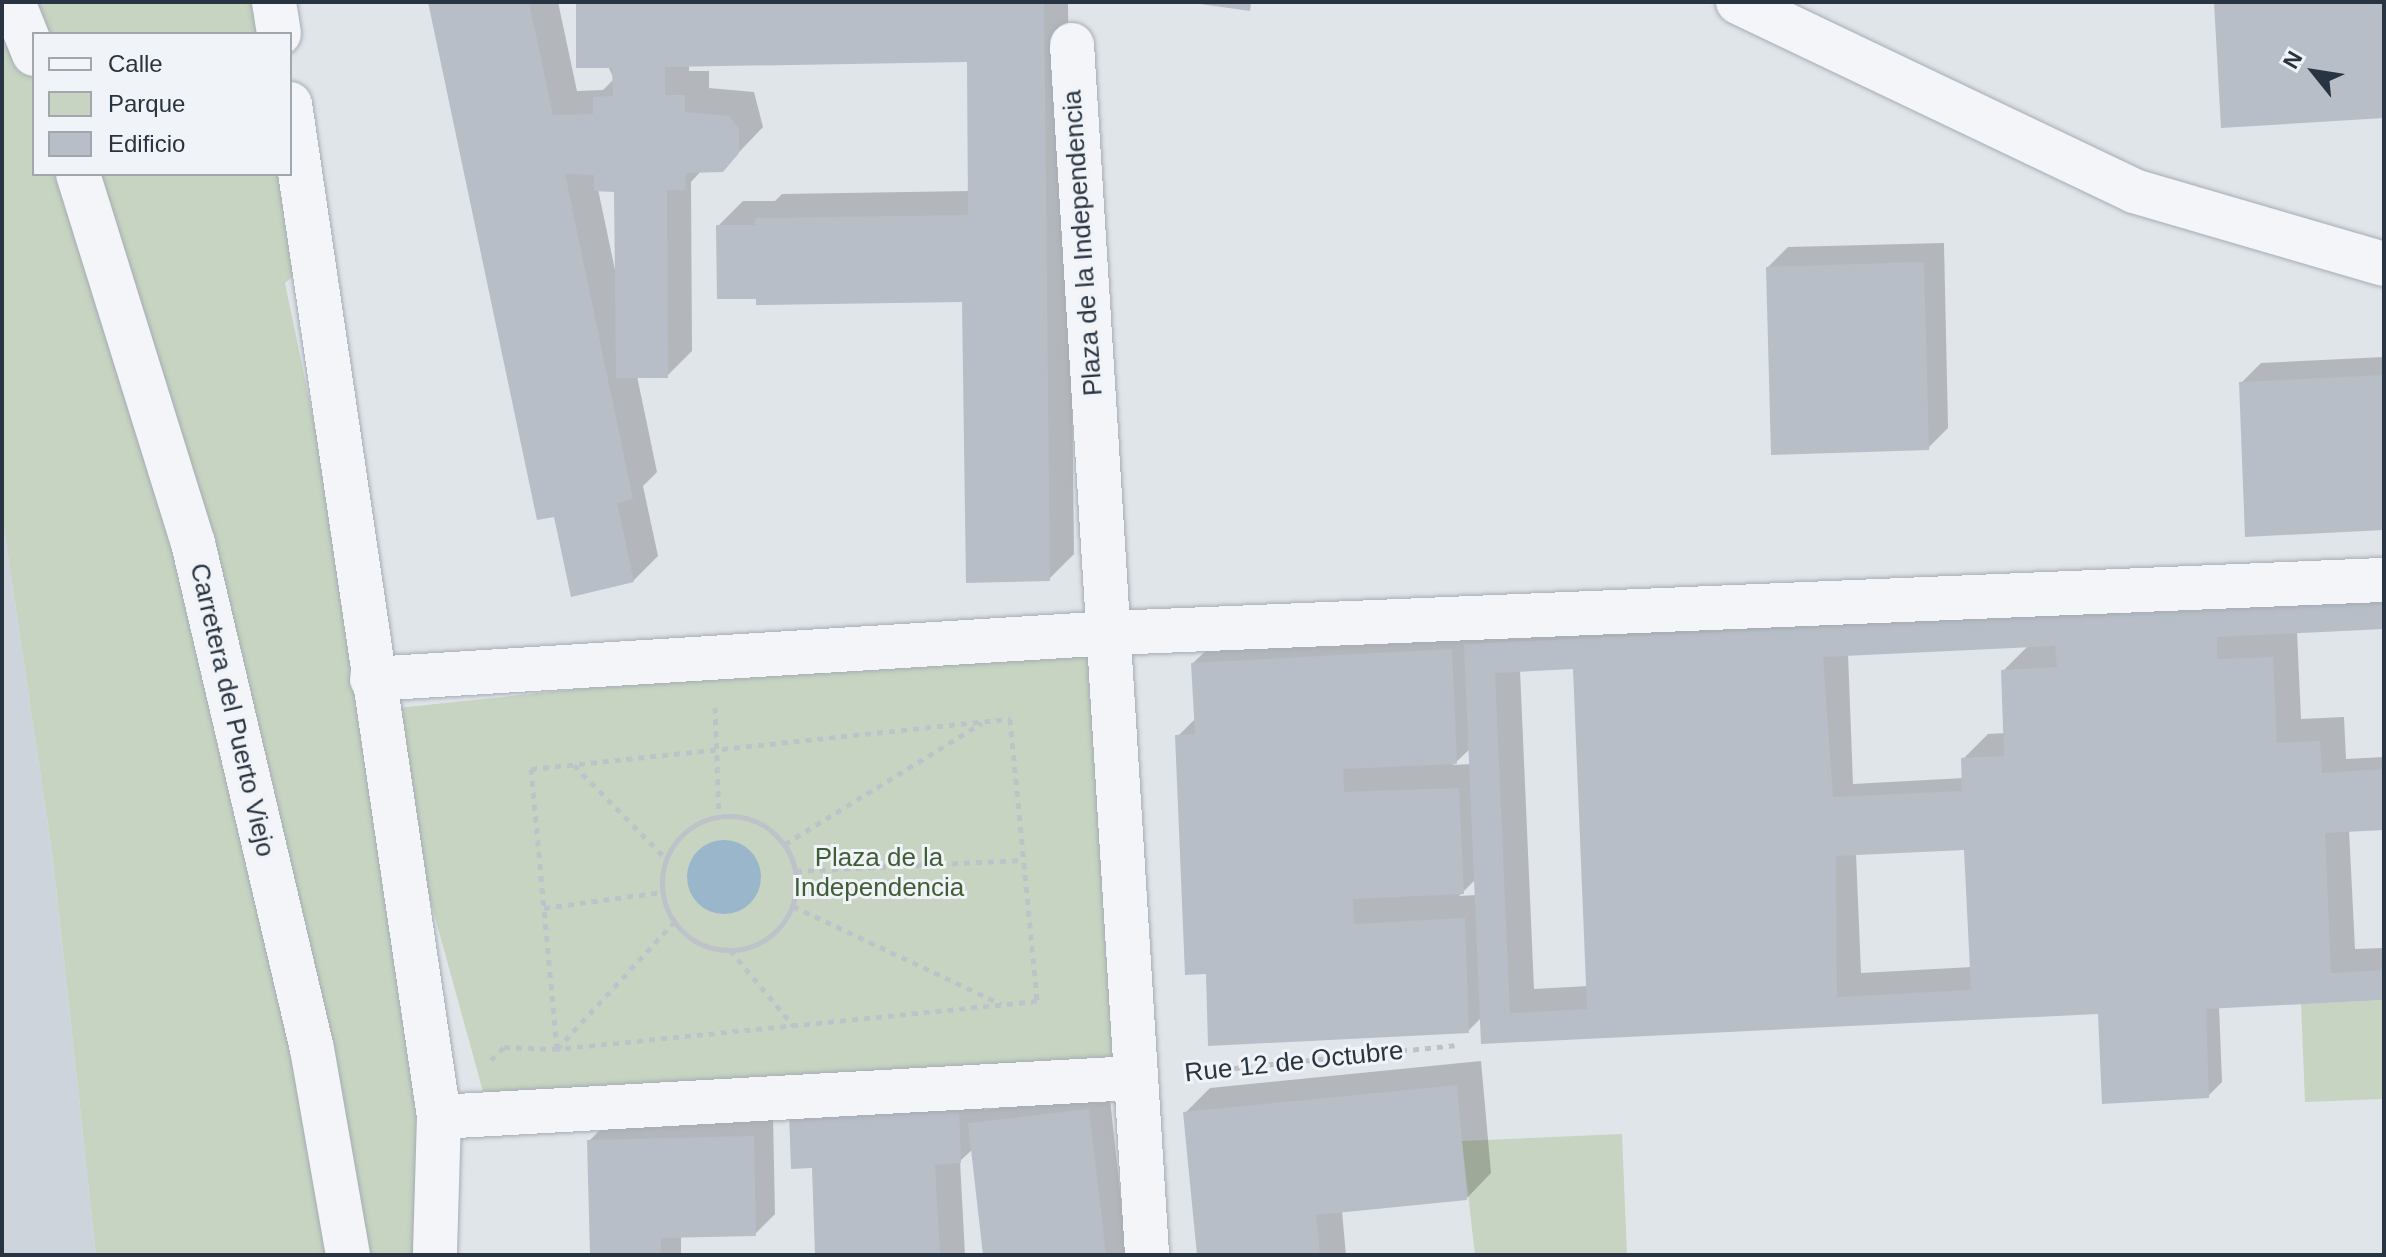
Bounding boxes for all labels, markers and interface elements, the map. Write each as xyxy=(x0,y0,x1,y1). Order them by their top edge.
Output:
legend xyxy=(32,32,292,176)
north arrow xyxy=(2274,32,2354,112)
text: N xyxy=(2278,47,2308,73)
text: Calle xyxy=(108,50,163,77)
street label: Plaza de la Independencia xyxy=(1057,89,1109,397)
text: Parque xyxy=(108,90,185,117)
text: Edificio xyxy=(108,130,185,157)
street label: Carretera del Puerto Viejo xyxy=(183,560,281,860)
park label: Plaza de la Independencia xyxy=(794,842,964,904)
street label: Rue 12 de Octubre xyxy=(1183,1035,1405,1089)

